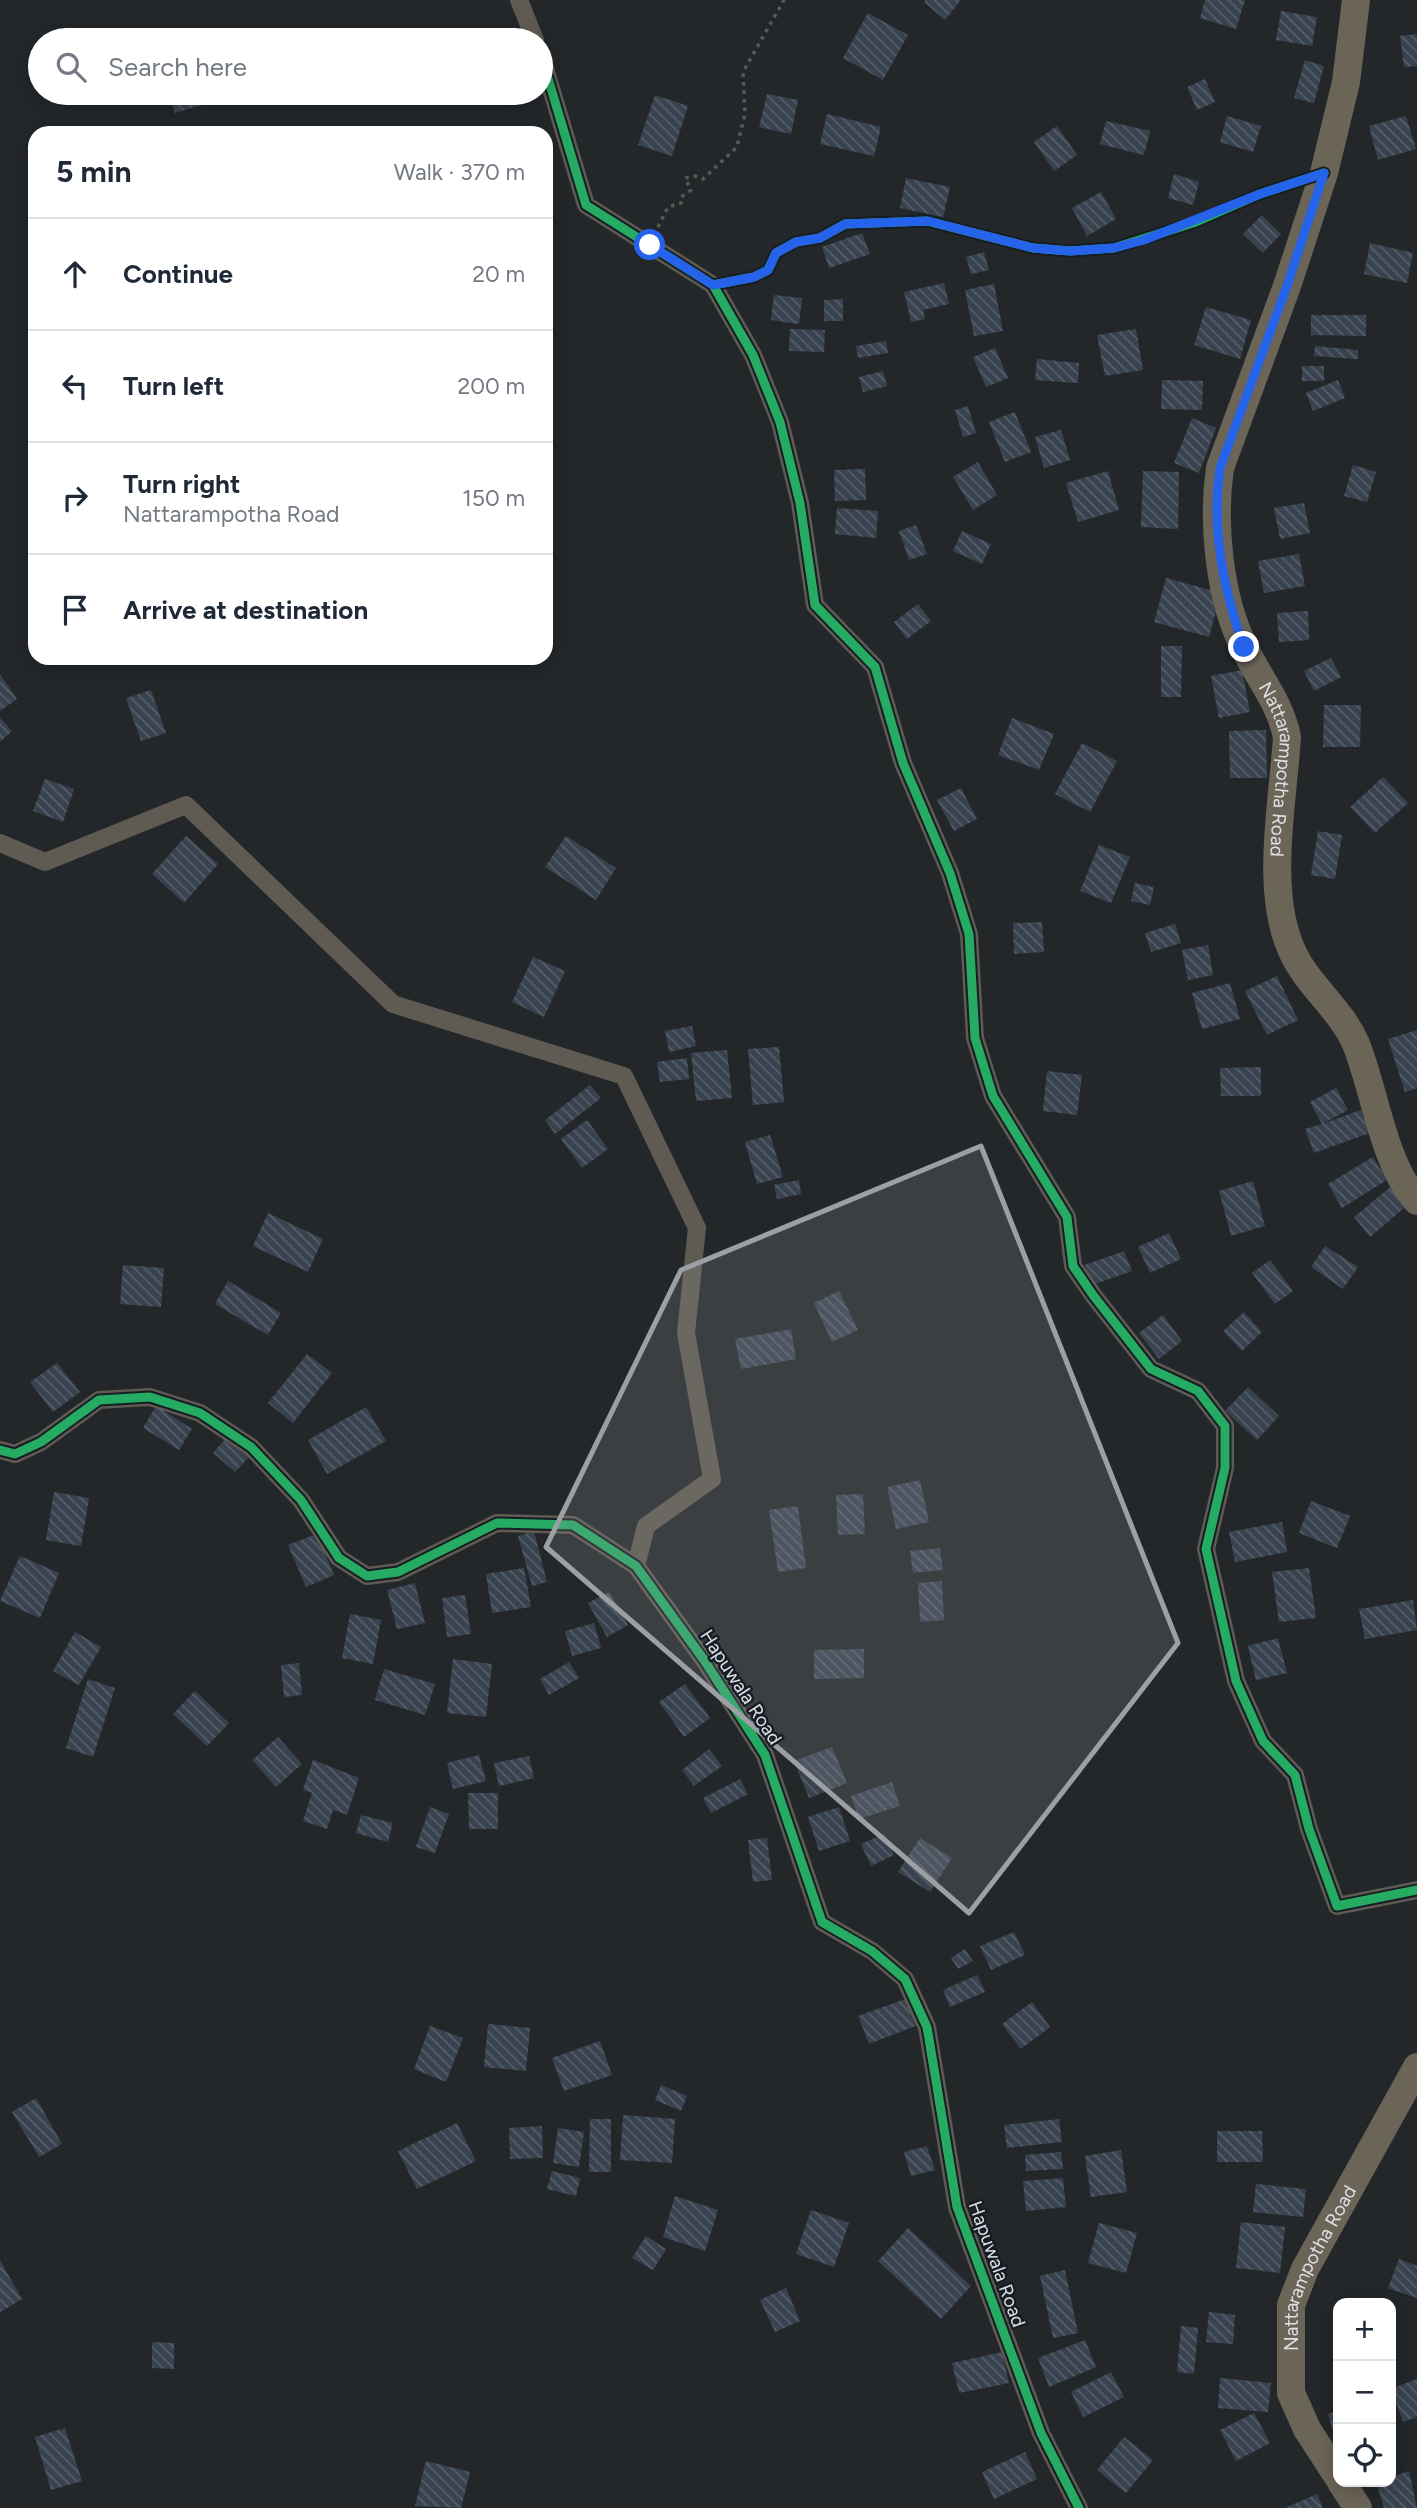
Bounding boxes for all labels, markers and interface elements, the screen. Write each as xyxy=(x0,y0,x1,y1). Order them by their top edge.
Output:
search box xyxy=(28,28,553,105)
icon: search xyxy=(52,48,90,86)
text: Search here xyxy=(108,51,247,83)
text: 5 min xyxy=(56,153,132,190)
text: Walk · 370 m xyxy=(394,158,525,186)
route start xyxy=(634,229,665,260)
icon: ahead xyxy=(56,255,94,293)
text: Continue xyxy=(123,258,233,290)
text: 20 m xyxy=(472,260,525,288)
icon: left xyxy=(56,367,94,405)
text: Turn left xyxy=(123,370,224,402)
text: 200 m xyxy=(457,372,525,400)
text: Turn right xyxy=(123,468,240,500)
icon: right xyxy=(56,479,94,517)
text: 150 m xyxy=(462,484,525,512)
text: Nattarampotha Road xyxy=(123,500,340,528)
icon: arrive xyxy=(56,591,94,629)
text: Arrive at destination xyxy=(123,594,368,626)
route end xyxy=(1228,631,1259,662)
street label: Nattarampotha Road xyxy=(1254,678,1299,857)
street label: Hapuwala Road xyxy=(695,1625,787,1749)
street label: Nattarampotha Road xyxy=(1280,2181,1361,2351)
street label: Hapuwala Road xyxy=(964,2198,1030,2330)
map controls xyxy=(1333,2298,1396,2487)
button: + xyxy=(1333,2298,1396,2361)
button: − xyxy=(1333,2361,1396,2424)
button: locate xyxy=(1333,2424,1396,2487)

